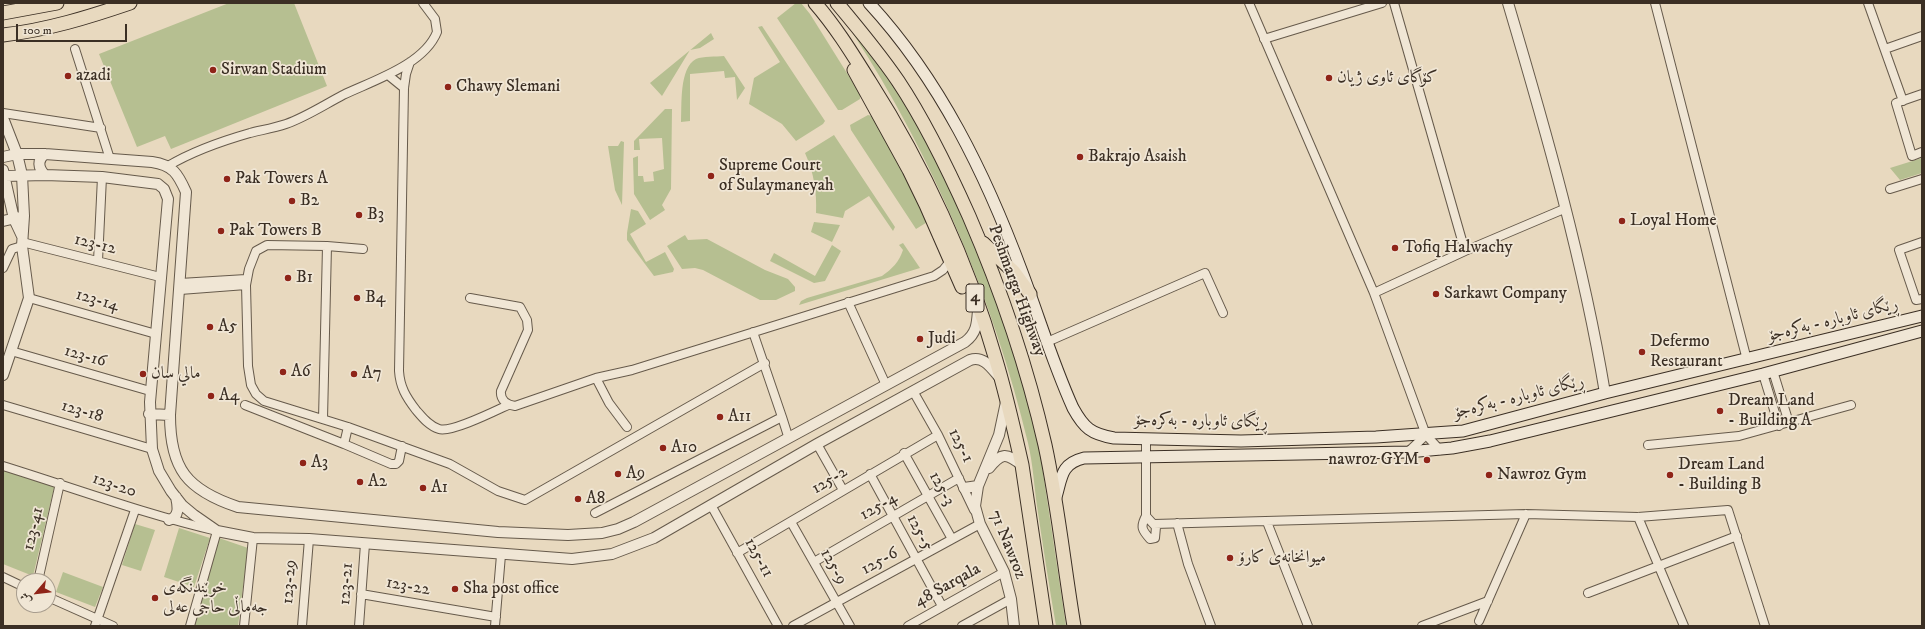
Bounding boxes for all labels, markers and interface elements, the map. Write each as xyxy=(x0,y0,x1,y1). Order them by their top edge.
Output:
scale bar xyxy=(18,16,129,42)
text: 100 m xyxy=(23,23,52,38)
place label: Sirwan Stadium xyxy=(221,60,327,80)
marker: Sirwan Stadium xyxy=(208,65,218,75)
place label: azadi xyxy=(76,66,111,86)
place label: کۆگای ئاوی ژیان xyxy=(1337,68,1438,88)
marker: azadi xyxy=(63,71,73,81)
marker: کۆگای ئاوی ژیان xyxy=(1324,73,1334,83)
place label: Chawy Slemani xyxy=(456,77,560,97)
marker: Chawy Slemani xyxy=(443,82,453,92)
place label: Bakrajo Asaish xyxy=(1088,147,1187,167)
marker: Bakrajo Asaish xyxy=(1075,152,1085,162)
place label: Supreme Court of Sulaymaneyah xyxy=(719,156,834,196)
place label: Pak Towers A xyxy=(235,169,328,189)
marker: Supreme Court of Sulaymaneyah xyxy=(706,171,716,181)
marker: Pak Towers A xyxy=(222,174,232,184)
place label: B2 xyxy=(300,191,319,211)
marker: B2 xyxy=(287,196,297,206)
place label: B3 xyxy=(367,205,384,225)
marker: B3 xyxy=(354,210,364,220)
place label: Loyal Home xyxy=(1630,211,1717,231)
marker: Loyal Home xyxy=(1617,216,1627,226)
place label: Pak Towers B xyxy=(229,221,322,241)
street label: Peshmarga Highway xyxy=(983,222,1049,360)
marker: Pak Towers B xyxy=(216,226,226,236)
street label: 123-12 xyxy=(72,230,118,260)
place label: Tofiq Halwachy xyxy=(1403,238,1513,258)
marker: Tofiq Halwachy xyxy=(1390,243,1400,253)
place label: B1 xyxy=(296,268,313,288)
marker: B1 xyxy=(283,273,293,283)
road number: 4 xyxy=(966,284,984,312)
place label: Sarkawt Company xyxy=(1444,284,1567,304)
street label: 123-14 xyxy=(73,285,121,317)
place label: B4 xyxy=(365,288,386,308)
marker: Sarkawt Company xyxy=(1431,289,1441,299)
marker: B4 xyxy=(352,293,362,303)
street label: ڕێگای ئاوبارە - بەکرەجۆ xyxy=(1766,295,1900,347)
place label: A5 xyxy=(218,317,237,337)
marker: A5 xyxy=(205,322,215,332)
place label: Judi xyxy=(928,329,956,349)
place label: Defermo Restaurant xyxy=(1650,332,1723,372)
marker: Judi xyxy=(915,334,925,344)
street label: 123-16 xyxy=(62,341,108,373)
marker: Defermo Restaurant xyxy=(1637,347,1647,357)
place label: A6 xyxy=(291,362,311,382)
place label: مالي سان xyxy=(151,364,201,384)
place label: A7 xyxy=(362,364,382,384)
marker: A6 xyxy=(278,367,288,377)
marker: مالي سان xyxy=(138,369,148,379)
marker: A7 xyxy=(349,369,359,379)
street label: ڕێگای ئاوبارە - بەکرەجۆ xyxy=(1452,372,1586,424)
place label: A4 xyxy=(219,386,240,406)
marker: A4 xyxy=(206,391,216,401)
place label: Dream Land - Building A xyxy=(1728,391,1814,431)
street label: 123-18 xyxy=(59,396,105,428)
marker: Dream Land - Building A xyxy=(1715,406,1725,416)
place label: A11 xyxy=(728,407,751,427)
street label: ڕێگای ئاوبارە - بەکرەجۆ xyxy=(1134,411,1268,433)
marker: A11 xyxy=(715,412,725,422)
street label: 125-1 xyxy=(943,425,977,467)
place label: A10 xyxy=(671,438,697,458)
marker: A10 xyxy=(658,443,668,453)
place label: nawroz GYM xyxy=(1328,450,1419,470)
place label: A3 xyxy=(311,453,328,473)
marker: nawroz GYM xyxy=(1422,455,1432,465)
place label: Dream Land - Building B xyxy=(1678,455,1764,495)
marker: A3 xyxy=(298,458,308,468)
street label: 125-2 xyxy=(808,462,852,500)
place label: A9 xyxy=(626,464,645,484)
place label: Nawroz Gym xyxy=(1497,465,1587,485)
street label: 125-3 xyxy=(923,468,959,510)
street label: 123-20 xyxy=(89,469,139,503)
marker: A9 xyxy=(613,469,623,479)
marker: Nawroz Gym xyxy=(1484,470,1494,480)
marker: Dream Land - Building B xyxy=(1665,470,1675,480)
place label: A2 xyxy=(368,472,387,492)
marker: A2 xyxy=(355,477,365,487)
place label: A1 xyxy=(431,478,448,498)
marker: A1 xyxy=(418,483,428,493)
street label: 125-4 xyxy=(857,488,901,526)
place label: A8 xyxy=(586,489,605,509)
marker: A8 xyxy=(573,494,583,504)
street label: 123-41 xyxy=(19,505,49,553)
street label: 71 Nawroz xyxy=(984,508,1030,582)
street label: 125-5 xyxy=(901,511,937,555)
street label: 125-11 xyxy=(739,535,777,581)
street label: 125-6 xyxy=(858,544,902,580)
street label: 125-9 xyxy=(815,545,851,589)
place label: میوانخانەی کارۆ xyxy=(1238,548,1326,568)
marker: میوانخانەی کارۆ xyxy=(1225,553,1235,563)
street label: 123-29 xyxy=(278,559,302,605)
street label: 48 Sarqala xyxy=(911,560,985,612)
street label: 123-21 xyxy=(335,562,359,606)
north arrow xyxy=(16,573,56,613)
street label: 123-22 xyxy=(384,573,432,601)
place label: خوێندنگەی جەماڵی حاجی عەلی xyxy=(163,578,268,618)
place label: Sha post office xyxy=(463,579,559,599)
marker: Sha post office xyxy=(450,584,460,594)
text: ش xyxy=(18,590,35,606)
marker: خوێندنگەی جەماڵی حاجی عەلی xyxy=(150,593,160,603)

